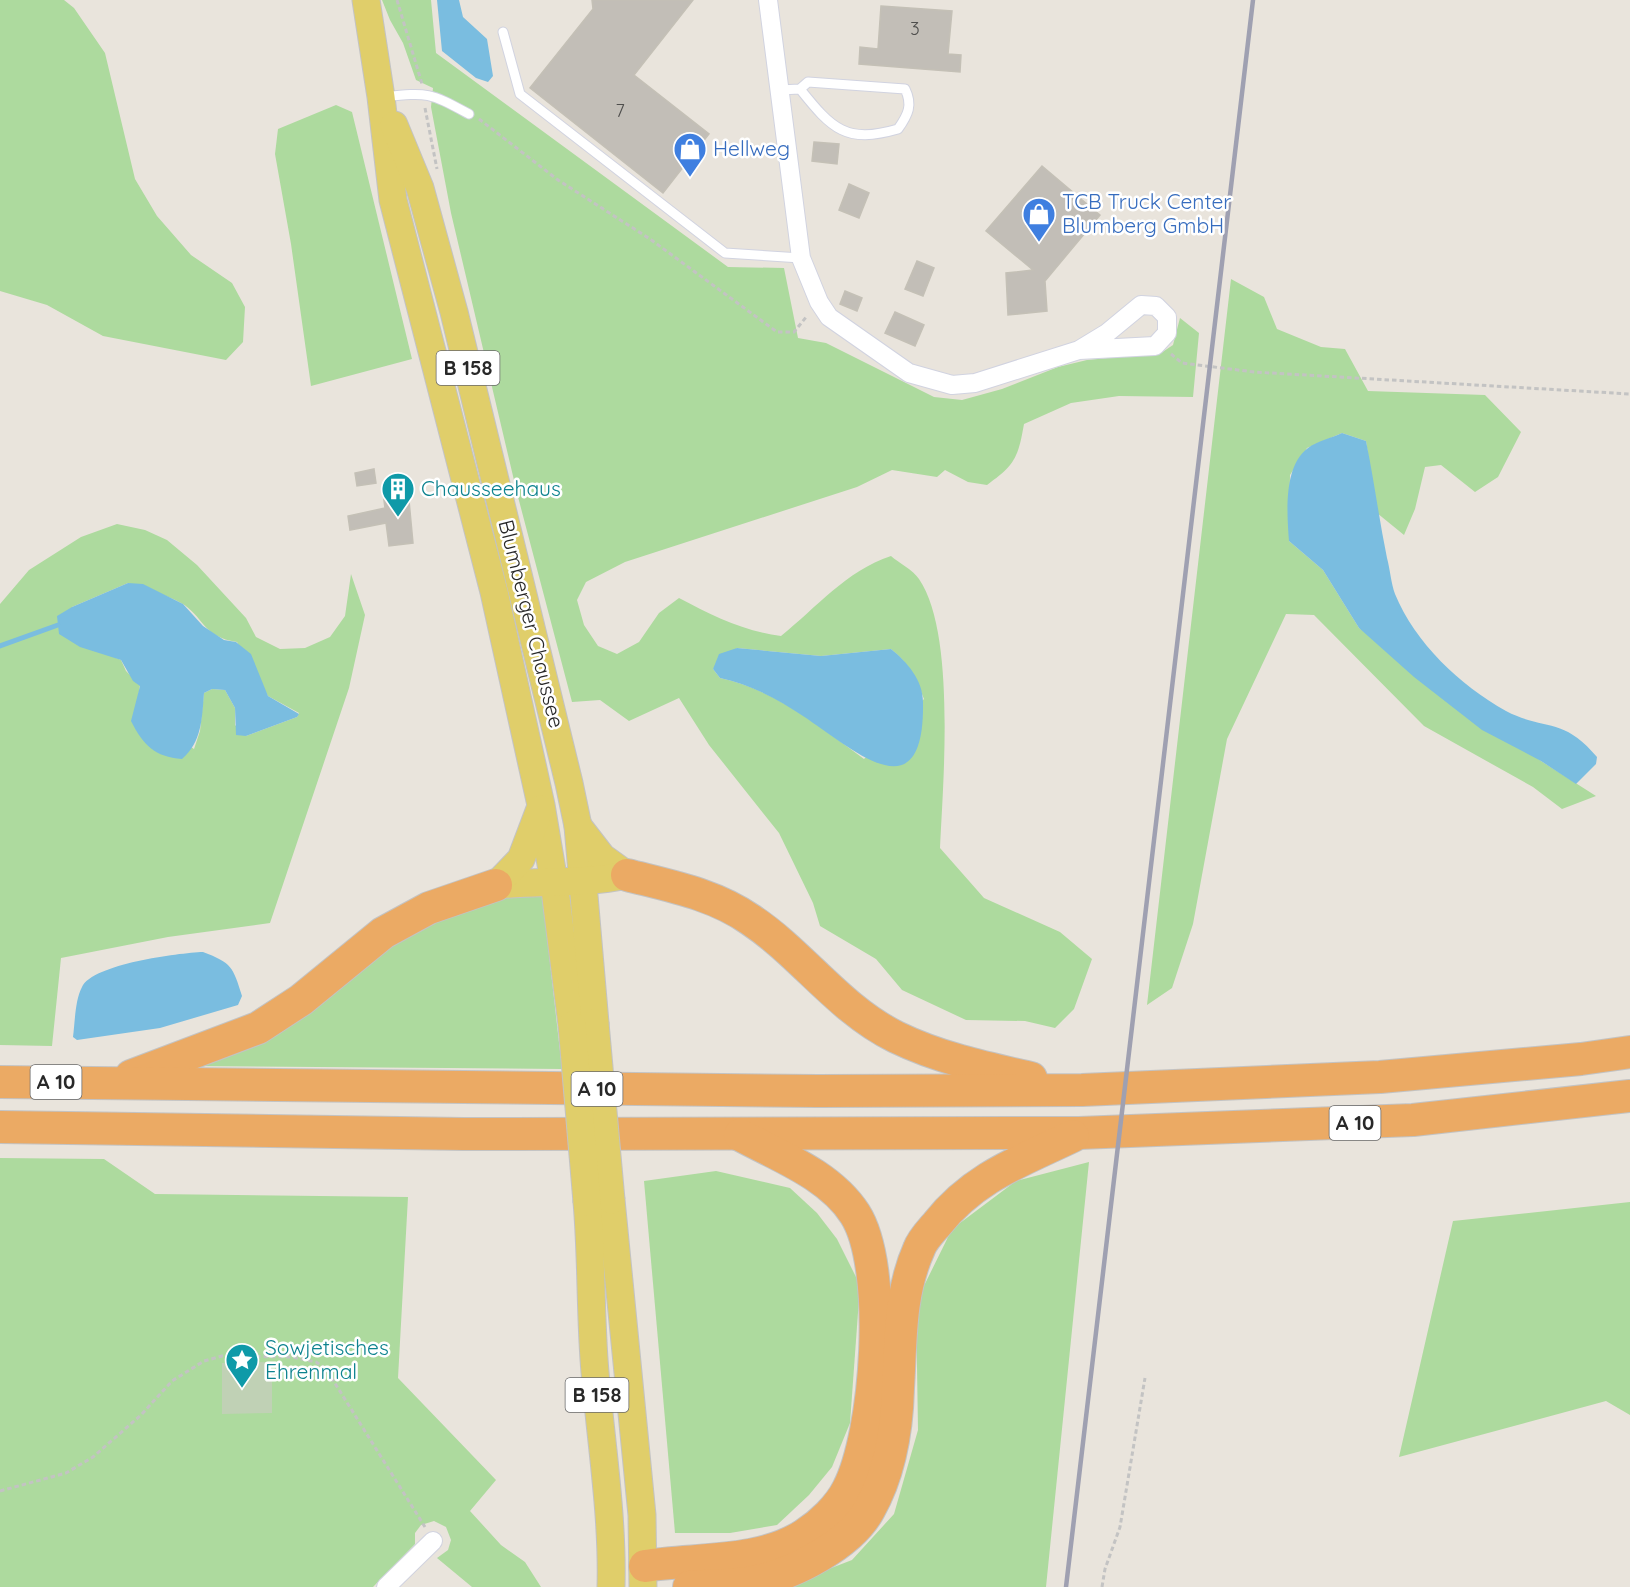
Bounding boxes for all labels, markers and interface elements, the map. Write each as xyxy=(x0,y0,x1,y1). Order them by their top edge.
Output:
house number: 3 xyxy=(910,17,920,40)
house number: 7 xyxy=(615,99,625,122)
shop icon: Hellweg xyxy=(672,131,708,178)
place label: Hellweg xyxy=(713,135,790,161)
place label: TCB Truck Center Blumberg GmbH xyxy=(1062,188,1231,238)
shop icon: TCB Truck Center Blumberg GmbH xyxy=(1021,196,1057,243)
road number: B 158 xyxy=(436,351,500,385)
building icon: Chausseehaus xyxy=(380,471,416,518)
place label: Chausseehaus xyxy=(421,475,561,501)
street label: Blumberger Chaussee xyxy=(494,517,570,731)
road number: A 10 xyxy=(31,1065,82,1099)
road number: A 10 xyxy=(572,1072,622,1106)
road number: A 10 xyxy=(1330,1106,1380,1140)
place label: Sowjetisches Ehrenmal xyxy=(265,1334,389,1384)
place icon: Sowjetisches Ehrenmal xyxy=(224,1342,260,1389)
road number: B 158 xyxy=(566,1378,628,1412)

